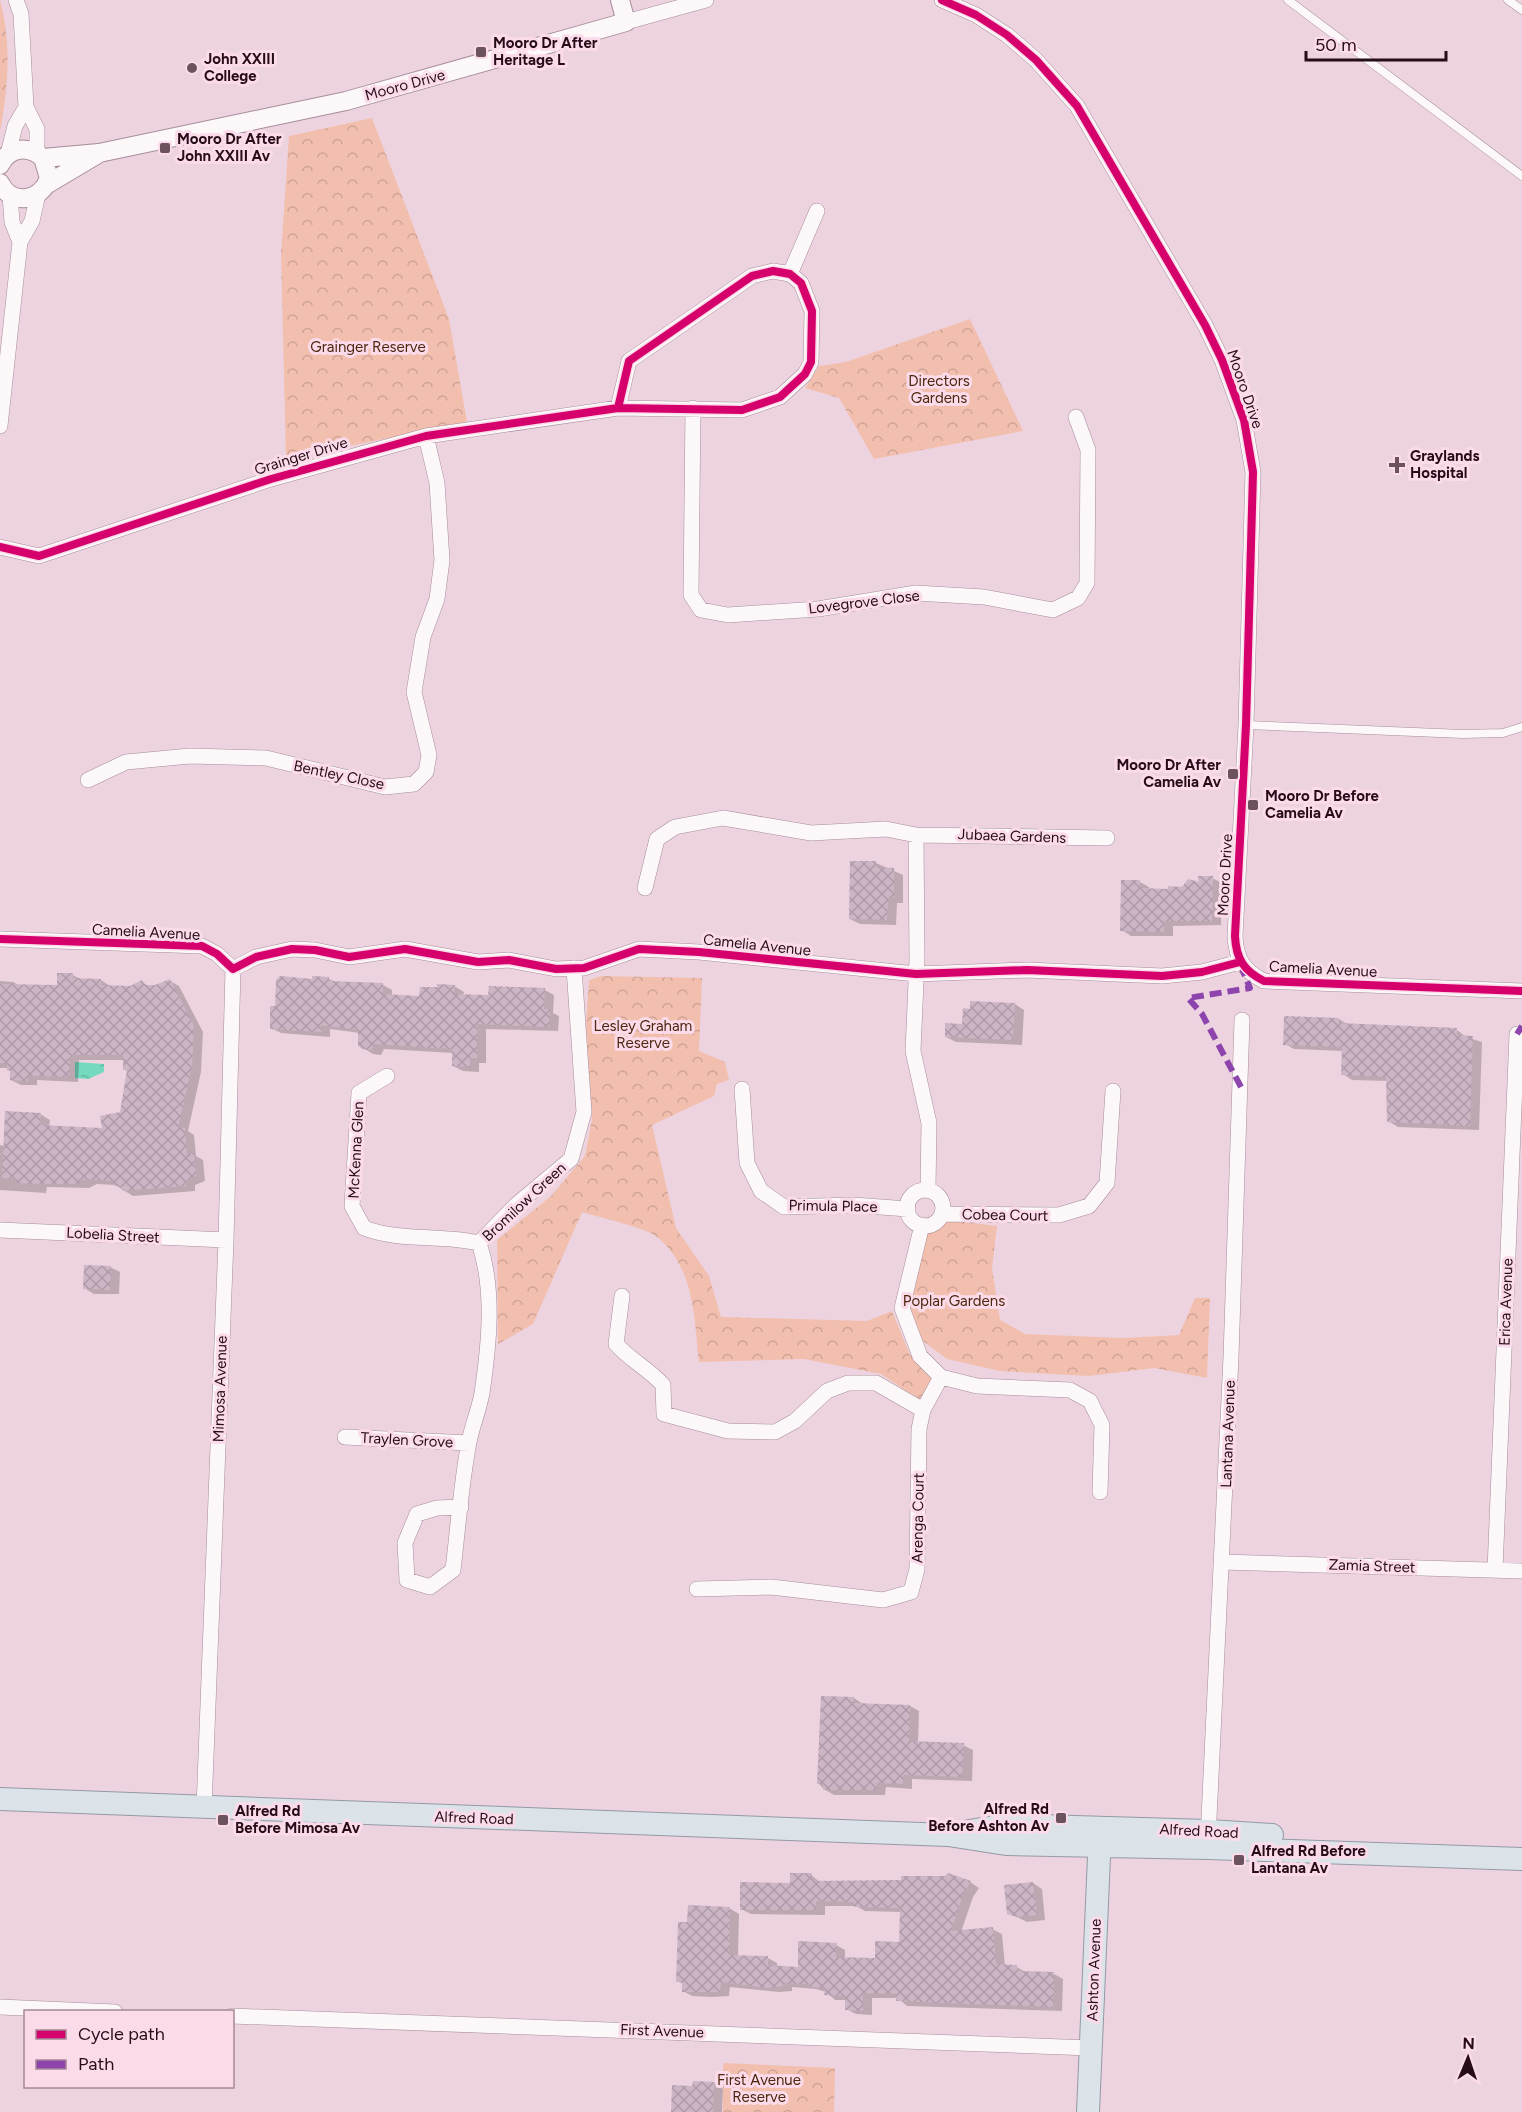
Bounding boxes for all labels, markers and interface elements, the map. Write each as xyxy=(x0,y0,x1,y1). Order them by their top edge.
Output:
scale bar xyxy=(1306,24,1446,62)
place label: Mooro Dr After Heritage L xyxy=(493,34,598,69)
text: 50 m xyxy=(1315,34,1357,56)
marker: Mooro Dr After Heritage L xyxy=(474,45,488,59)
place label: John XXIII College xyxy=(204,50,275,85)
marker: John XXIII College xyxy=(185,61,199,75)
street label: Mooro Drive xyxy=(363,66,447,104)
place label: Mooro Dr After John XXIII Av xyxy=(177,130,282,165)
marker: Mooro Dr After John XXIII Av xyxy=(158,141,172,155)
park label: Grainger Reserve xyxy=(310,338,426,356)
street label: Mooro Drive xyxy=(1223,347,1267,431)
park label: Directors Gardens xyxy=(908,372,970,407)
street label: Grainger Drive xyxy=(252,433,350,479)
place label: Graylands Hospital xyxy=(1410,447,1479,482)
marker: Graylands Hospital xyxy=(1388,456,1406,474)
street label: Lovegrove Close xyxy=(807,586,921,618)
place label: Mooro Dr After Camelia Av xyxy=(1116,756,1222,791)
street label: Bentley Close xyxy=(292,757,386,793)
marker: Mooro Dr After Camelia Av xyxy=(1226,767,1240,781)
place label: Mooro Dr Before Camelia Av xyxy=(1265,787,1380,822)
marker: Mooro Dr Before Camelia Av xyxy=(1246,798,1260,812)
street label: Jubaea Gardens xyxy=(957,825,1067,847)
street label: Mooro Drive xyxy=(1214,833,1236,917)
street label: Camelia Avenue xyxy=(91,920,201,944)
street label: Camelia Avenue xyxy=(702,930,812,960)
street label: Camelia Avenue xyxy=(1268,957,1378,981)
park label: Lesley Graham Reserve xyxy=(594,1017,692,1052)
street label: McKenna Glen xyxy=(344,1101,368,1199)
street label: Bromilow Green xyxy=(478,1159,570,1245)
street label: Primula Place xyxy=(788,1196,878,1216)
street label: Cobea Court xyxy=(962,1205,1049,1225)
street label: Lobelia Street xyxy=(66,1224,161,1246)
street label: Erica Avenue xyxy=(1495,1258,1517,1346)
park label: Poplar Gardens xyxy=(903,1292,1005,1310)
street label: Mimosa Avenue xyxy=(209,1335,231,1443)
street label: Lantana Avenue xyxy=(1217,1380,1239,1488)
street label: Traylen Grove xyxy=(360,1429,454,1451)
street label: Arenga Court xyxy=(908,1472,928,1563)
street label: Zamia Street xyxy=(1328,1555,1416,1577)
place label: Alfred Rd Before Ashton Av xyxy=(928,1800,1050,1835)
place label: Alfred Rd Before Mimosa Av xyxy=(235,1802,361,1837)
street label: Alfred Road xyxy=(434,1808,514,1828)
marker: Alfred Rd Before Ashton Av xyxy=(1054,1811,1068,1825)
marker: Alfred Rd Before Mimosa Av xyxy=(216,1813,230,1827)
street label: Alfred Road xyxy=(1159,1820,1239,1842)
place label: Alfred Rd Before Lantana Av xyxy=(1251,1842,1367,1877)
marker: Alfred Rd Before Lantana Av xyxy=(1232,1853,1246,1867)
street label: Ashton Avenue xyxy=(1083,1918,1105,2022)
legend xyxy=(24,2010,234,2088)
street label: First Avenue xyxy=(620,2021,704,2041)
text: Cycle path xyxy=(78,2023,165,2045)
north arrow xyxy=(1438,2028,1498,2088)
text: N xyxy=(1462,2034,1475,2053)
text: Path xyxy=(78,2053,114,2075)
park label: First Avenue Reserve xyxy=(717,2071,801,2106)

